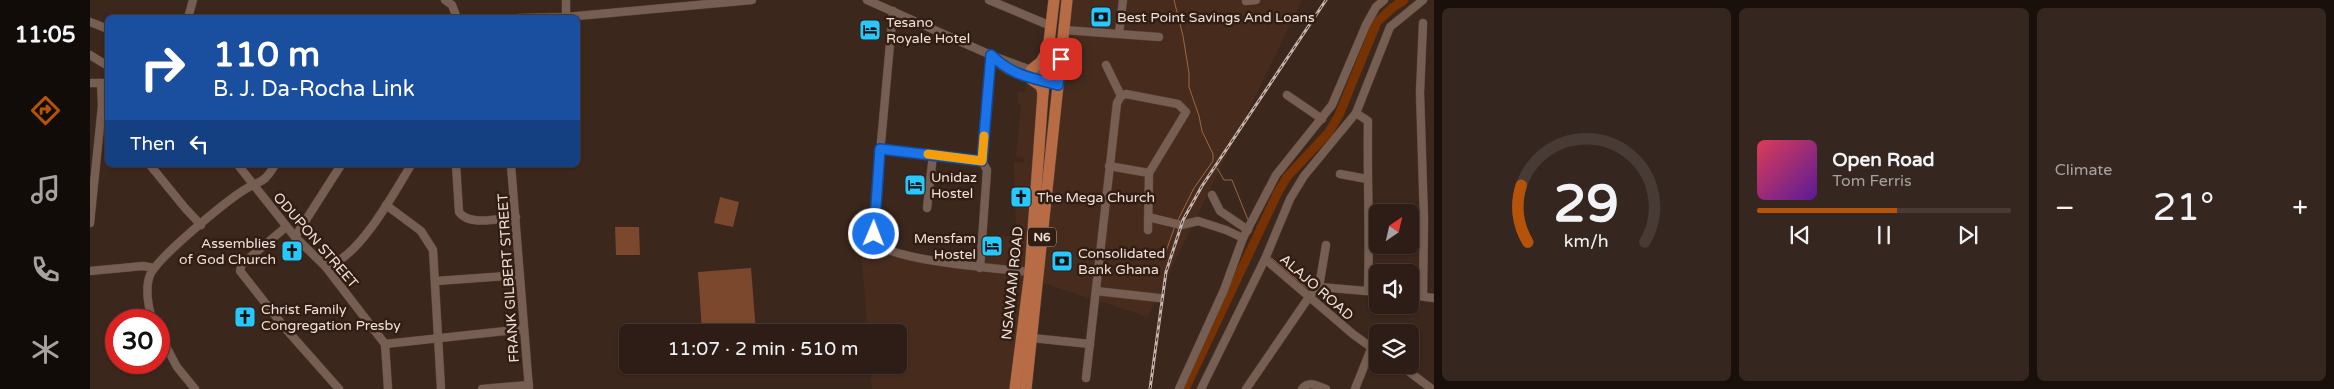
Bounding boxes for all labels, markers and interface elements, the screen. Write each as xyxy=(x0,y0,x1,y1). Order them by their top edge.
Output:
bank icon: Best Point Savings And Loans xyxy=(1089,5,1113,29)
place label: Best Point Savings And Loans xyxy=(1117,9,1315,26)
place label: Tesano Royale Hotel xyxy=(886,14,970,47)
hotel icon: Tesano Royale Hotel xyxy=(858,18,882,42)
text: 11:05 xyxy=(15,22,75,48)
text: 110 m xyxy=(213,34,320,76)
icon: right xyxy=(130,35,195,100)
pin xyxy=(1040,38,1082,80)
icon: arrive xyxy=(1047,45,1075,73)
text: B. J. Da-Rocha Link xyxy=(213,76,415,102)
icon: directions xyxy=(28,93,63,128)
icon: left xyxy=(185,130,213,158)
text: Then xyxy=(130,133,175,155)
text: Open Road xyxy=(1832,149,1935,171)
text: Climate xyxy=(2055,160,2112,180)
place label: Unidaz Hostel xyxy=(931,169,977,202)
text: Tom Ferris xyxy=(1832,171,1912,191)
icon: music xyxy=(28,172,63,207)
hotel icon: Unidaz Hostel xyxy=(903,173,927,197)
text: 29 xyxy=(1554,173,1619,236)
church icon: The Mega Church xyxy=(1009,185,1033,209)
text: 21° xyxy=(2152,185,2214,231)
street label: ODUPON STREET xyxy=(269,189,362,292)
place label: The Mega Church xyxy=(1037,189,1155,206)
text: − xyxy=(2055,191,2075,225)
text: + xyxy=(2292,191,2308,225)
street label: FRANK GILBERT STREET xyxy=(494,192,523,363)
north arrow xyxy=(1369,204,1419,254)
map controls xyxy=(1369,204,1419,374)
position arrow xyxy=(847,207,899,259)
icon: previous xyxy=(1786,221,1814,249)
icon: pause xyxy=(1870,221,1898,249)
icon: next xyxy=(1954,221,1982,249)
street label: NSAWAM ROAD xyxy=(998,225,1027,341)
road number: N6 xyxy=(1028,228,1056,246)
place label: Mensfam Hostel xyxy=(914,230,976,263)
text: km/h xyxy=(1564,231,1609,252)
hotel icon: Mensfam Hostel xyxy=(980,234,1004,258)
place label: Assemblies of God Church xyxy=(179,235,276,268)
church icon: Assemblies of God Church xyxy=(280,239,304,263)
place label: Consolidated Bank Ghana xyxy=(1078,245,1165,278)
bank icon: Consolidated Bank Ghana xyxy=(1050,249,1074,273)
street label: ALAJO ROAD xyxy=(1276,251,1357,324)
icon: phone xyxy=(28,252,63,287)
button: sound xyxy=(1369,264,1419,314)
place label: Christ Family Congregation Presby xyxy=(261,301,401,334)
church icon: Christ Family Congregation Presby xyxy=(233,305,257,329)
speed limit sign: 30 xyxy=(105,309,170,374)
button: layers xyxy=(1369,324,1419,374)
icon: climate xyxy=(28,332,63,367)
text: 11:07 · 2 min · 510 m xyxy=(667,338,859,360)

